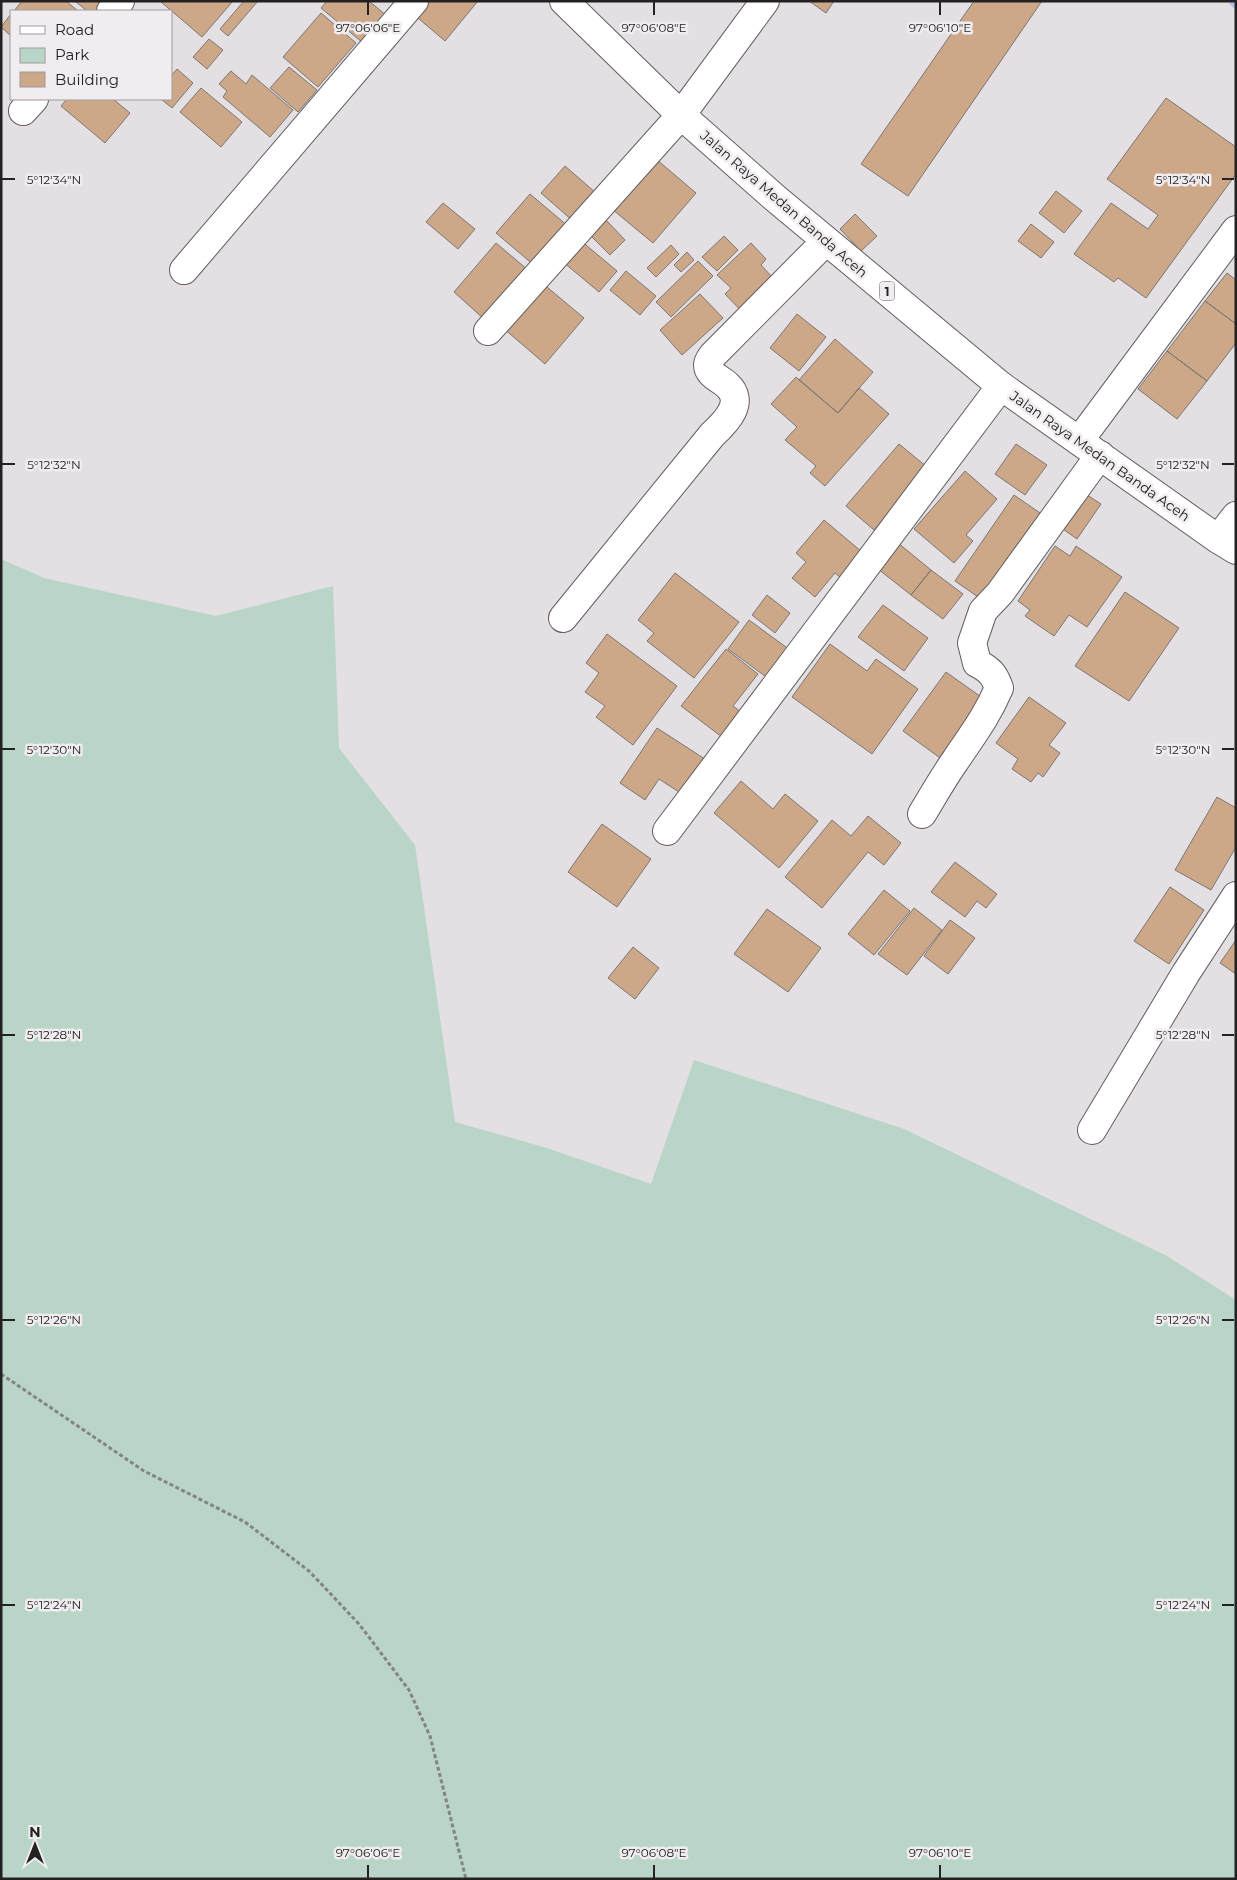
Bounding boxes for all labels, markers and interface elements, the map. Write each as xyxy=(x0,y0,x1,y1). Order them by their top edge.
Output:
legend xyxy=(10,10,172,100)
text: Road xyxy=(55,20,94,39)
text: 97°06'06"E xyxy=(336,20,400,35)
text: 97°06'08"E xyxy=(621,20,687,35)
text: 97°06'10"E xyxy=(909,20,971,35)
text: Park xyxy=(55,45,89,64)
text: Building xyxy=(55,70,119,89)
street label: Jalan Raya Medan Banda Aceh xyxy=(696,126,871,282)
text: 5°12'34"N xyxy=(27,172,81,187)
text: 5°12'34"N xyxy=(1156,172,1210,187)
road number: 1 xyxy=(880,282,894,300)
street label: Jalan Raya Medan Banda Aceh xyxy=(1006,386,1194,525)
text: 5°12'32"N xyxy=(27,457,81,472)
text: 5°12'32"N xyxy=(1156,457,1210,472)
text: 5°12'30"N xyxy=(27,742,81,757)
text: 5°12'30"N xyxy=(1156,742,1210,757)
text: 5°12'28"N xyxy=(27,1027,81,1042)
text: 5°12'28"N xyxy=(1156,1027,1210,1042)
text: 5°12'26"N xyxy=(27,1312,81,1327)
text: 5°12'26"N xyxy=(1156,1312,1210,1327)
text: 5°12'24"N xyxy=(27,1597,81,1612)
text: 5°12'24"N xyxy=(1156,1597,1210,1612)
north arrow xyxy=(10,1820,60,1870)
text: N xyxy=(29,1823,41,1841)
text: 97°06'06"E xyxy=(336,1845,400,1860)
text: 97°06'08"E xyxy=(621,1845,687,1860)
text: 97°06'10"E xyxy=(909,1845,971,1860)

